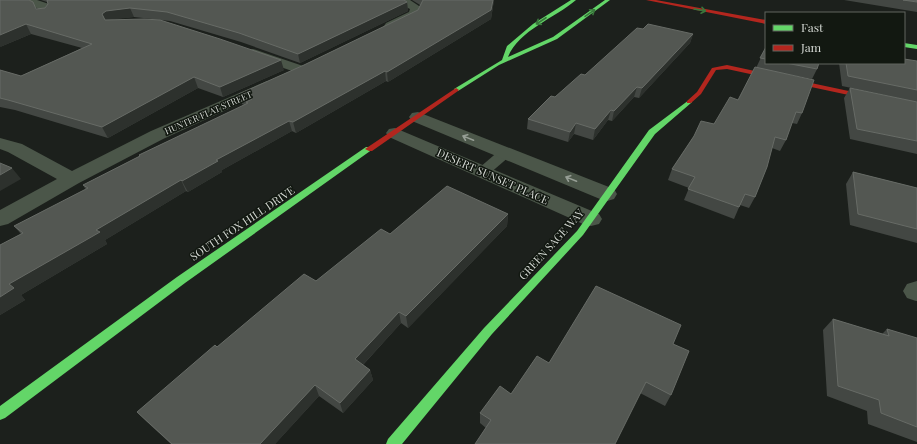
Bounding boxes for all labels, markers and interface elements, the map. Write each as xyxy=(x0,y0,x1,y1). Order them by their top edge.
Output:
one-way arrow xyxy=(693,6,706,14)
one-way arrow xyxy=(584,9,595,17)
legend xyxy=(765,12,905,64)
one-way arrow xyxy=(536,17,547,25)
text: Fast xyxy=(801,19,824,35)
text: Jam xyxy=(800,39,822,55)
street label: HUNTER FLAT STREET xyxy=(162,87,254,137)
one-way arrow xyxy=(463,134,475,141)
street label: DESERT SUNSET PLACE xyxy=(435,145,551,208)
one-way arrow xyxy=(566,175,578,183)
street label: SOUTH FOX HILL DRIVE xyxy=(187,182,297,264)
street label: GREEN SAGE WAY xyxy=(515,205,587,283)

